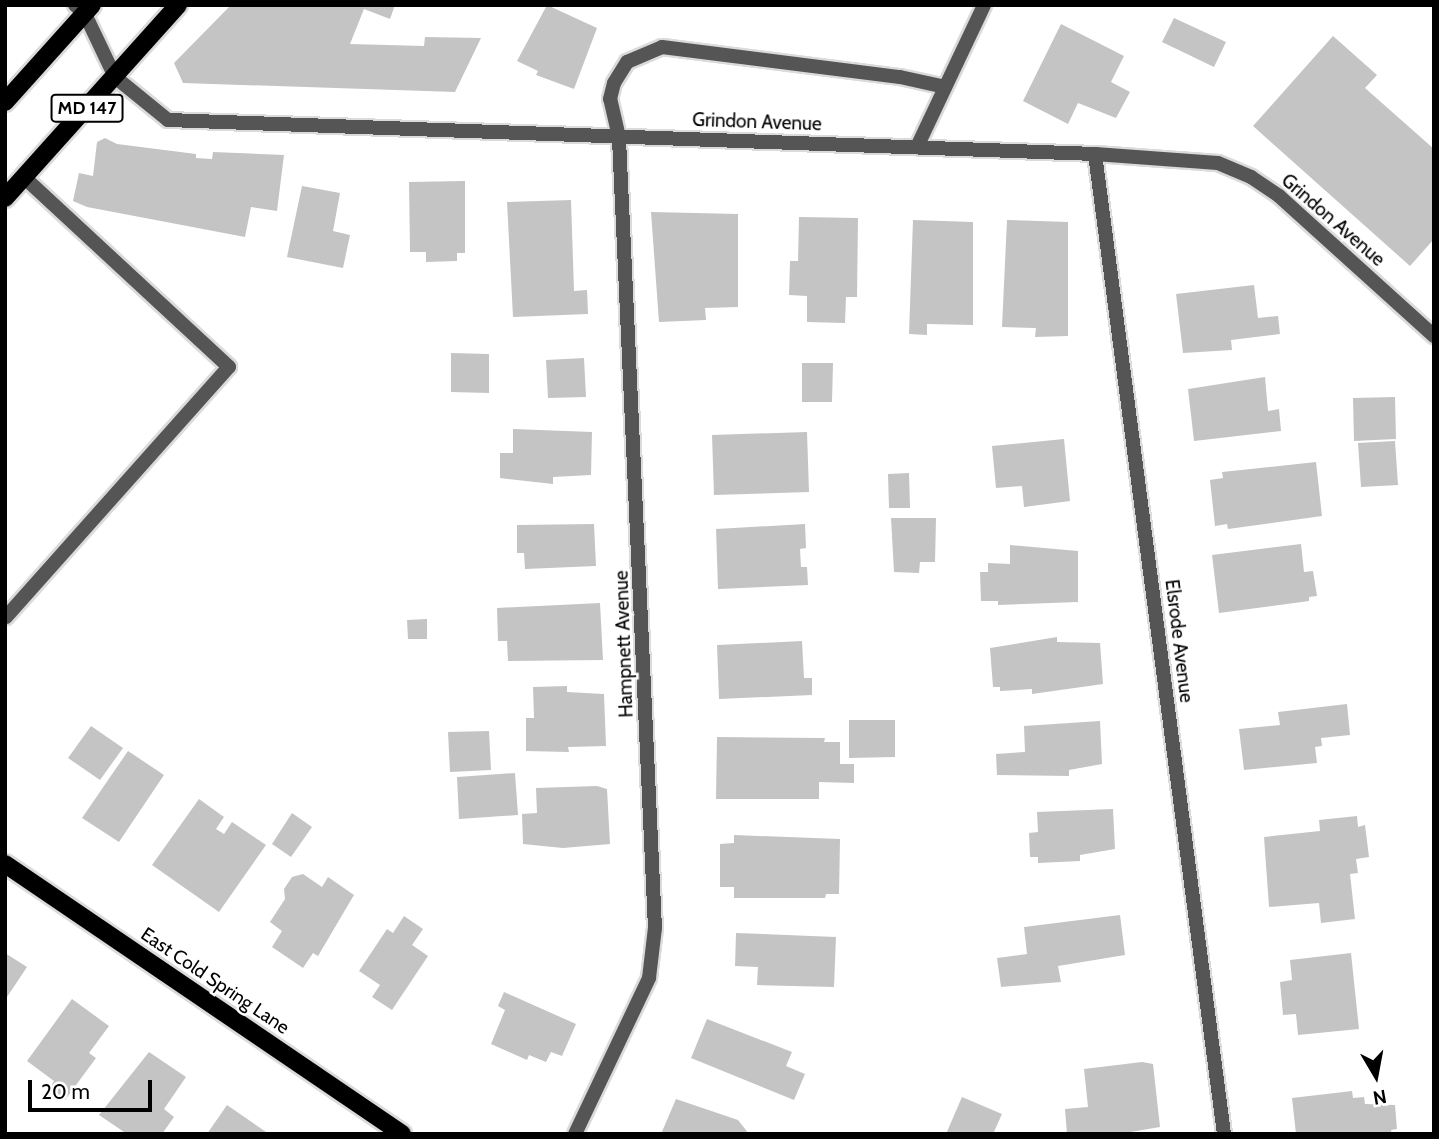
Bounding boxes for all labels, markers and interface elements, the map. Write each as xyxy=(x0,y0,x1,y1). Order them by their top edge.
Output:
road number: MD 147 xyxy=(50,94,124,122)
street label: Grindon Avenue xyxy=(692,108,822,136)
street label: Grindon Avenue xyxy=(1277,169,1389,271)
street label: Hampnett Avenue xyxy=(610,570,638,718)
street label: Elsrode Avenue xyxy=(1160,578,1198,704)
street label: East Cold Spring Lane xyxy=(136,923,294,1039)
north arrow xyxy=(1341,1041,1411,1111)
scale bar xyxy=(32,1066,156,1110)
text: 20 m xyxy=(41,1079,90,1104)
text: N xyxy=(1371,1085,1388,1110)

